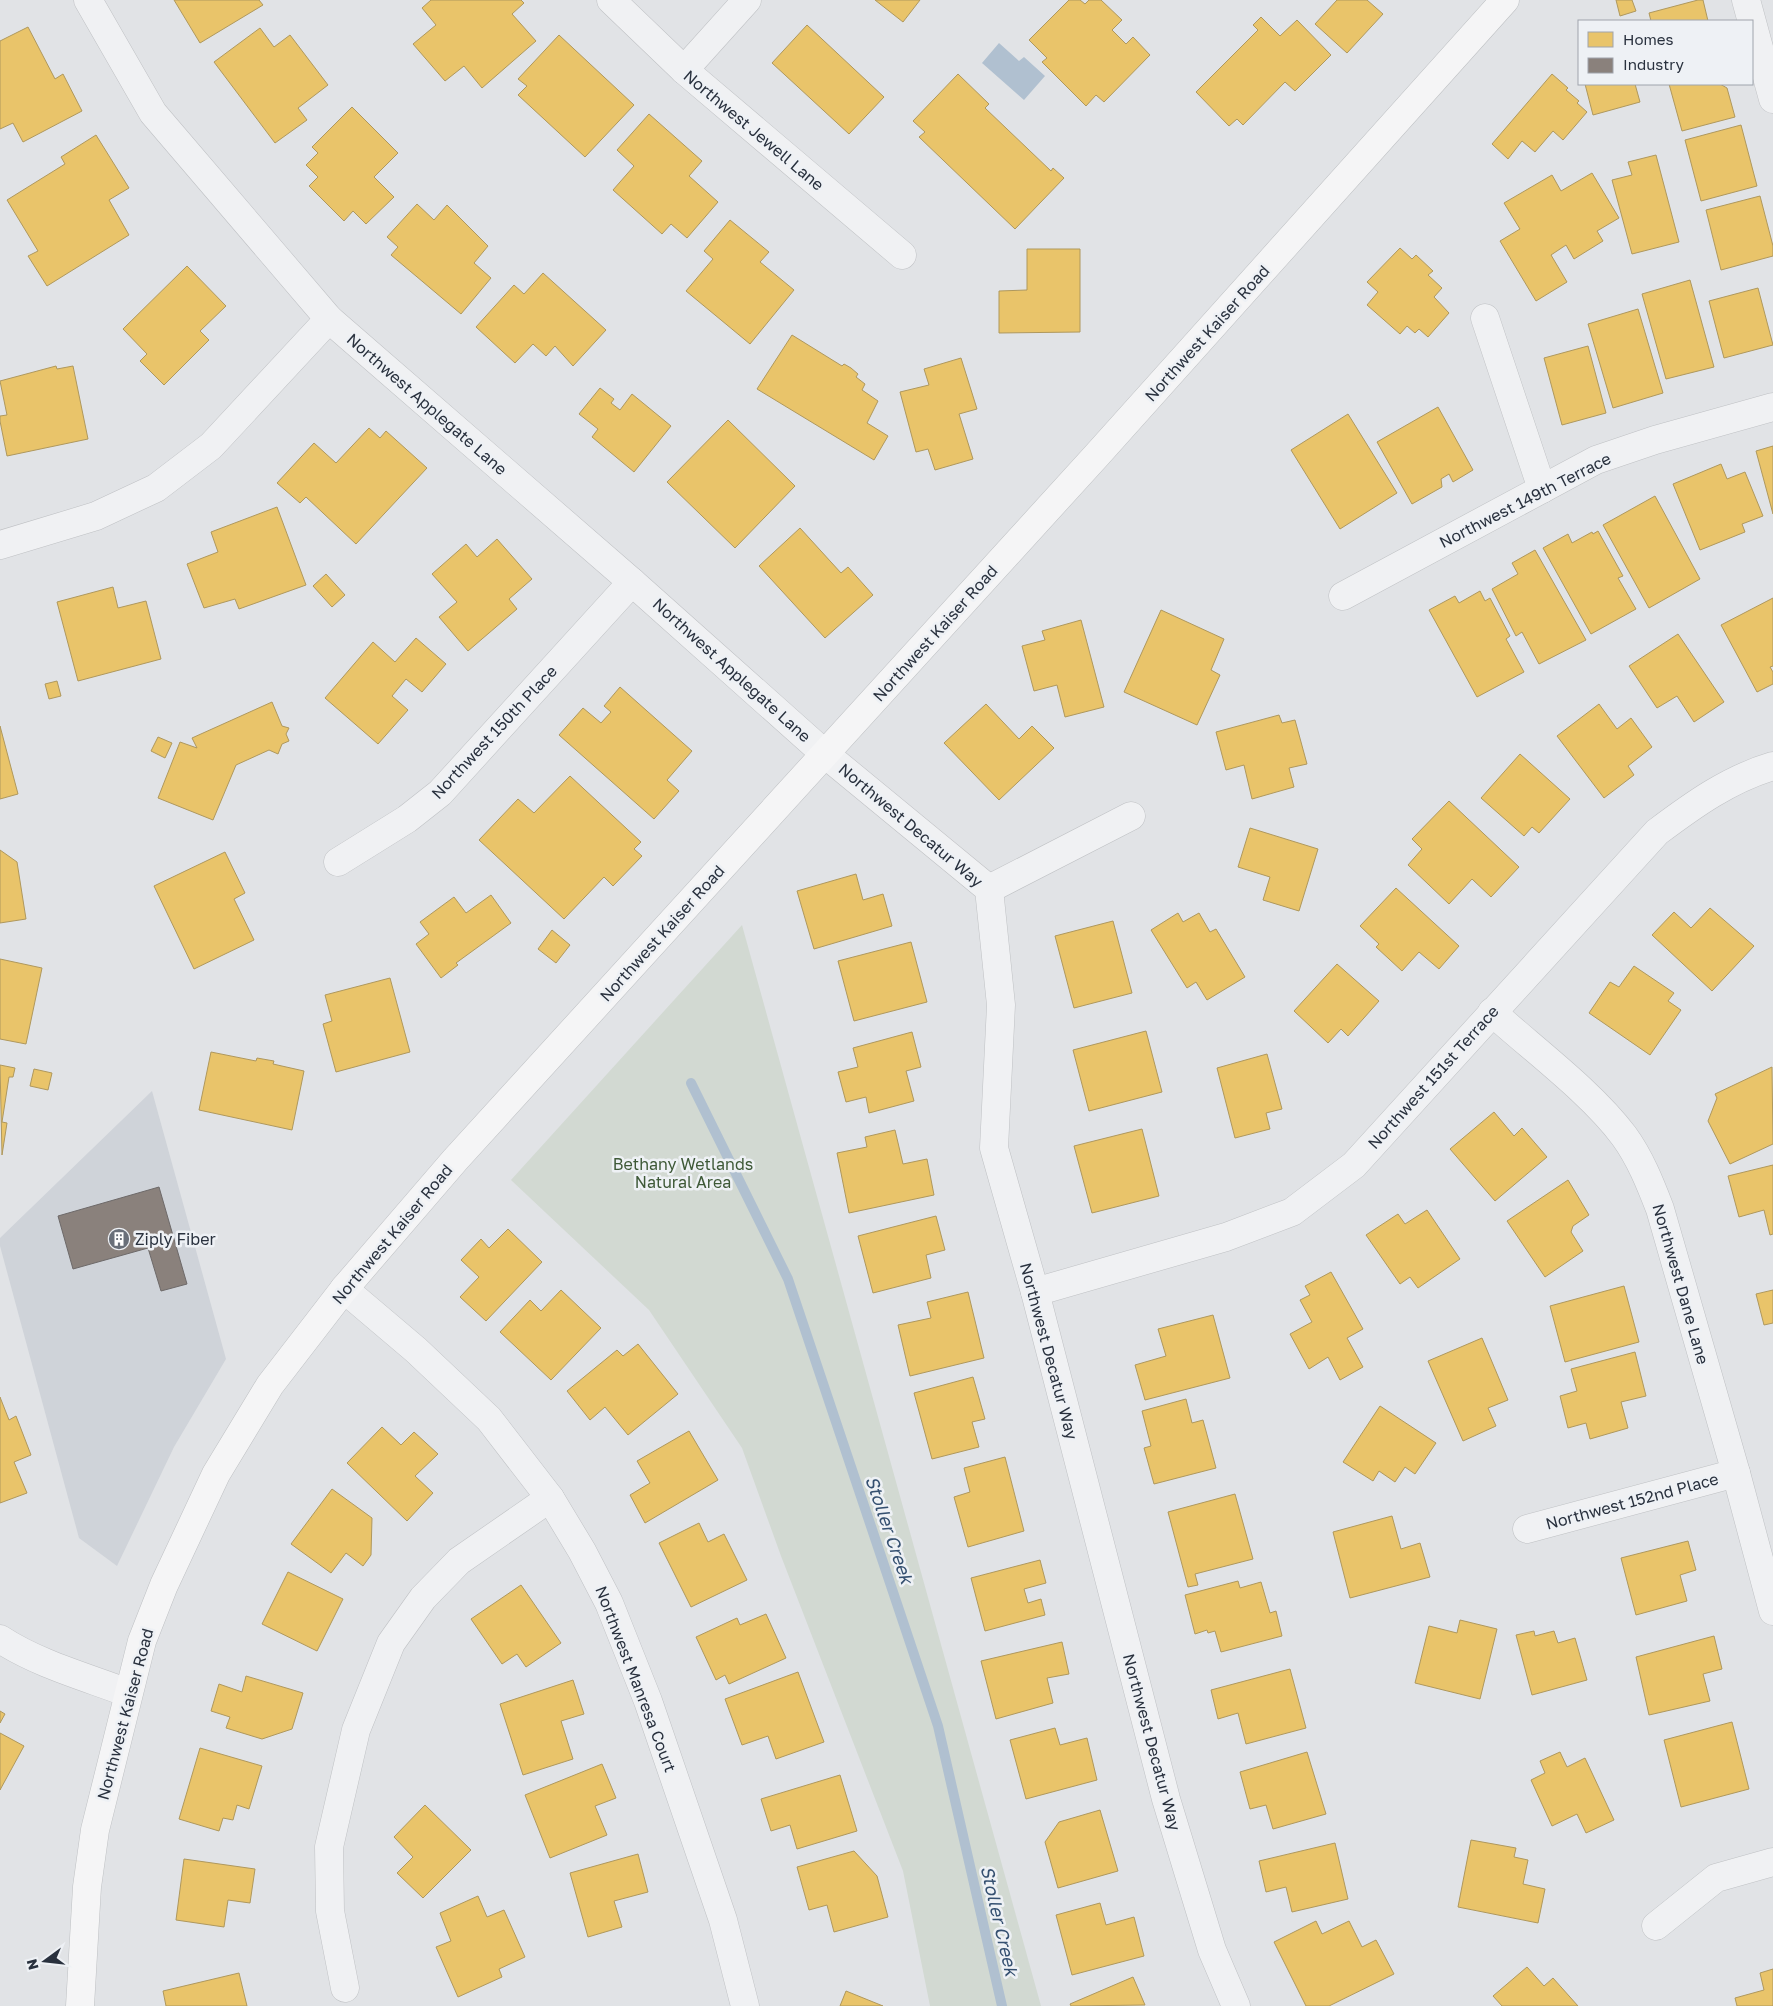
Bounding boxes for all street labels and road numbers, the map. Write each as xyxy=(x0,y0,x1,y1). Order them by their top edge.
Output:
street label: Northwest Jewell Lane xyxy=(680,65,828,195)
street label: Northwest Kaiser Road xyxy=(1140,261,1274,405)
street label: Northwest Applegate Lane xyxy=(343,329,511,479)
street label: Northwest 149th Terrace xyxy=(1436,448,1614,552)
street label: Northwest Kaiser Road xyxy=(868,561,1002,705)
street label: Northwest Applegate Lane xyxy=(649,594,815,746)
street label: Northwest 150th Place xyxy=(427,661,561,803)
street label: Northwest Decatur Way xyxy=(835,759,987,891)
street label: Northwest Kaiser Road xyxy=(595,861,729,1005)
street label: Northwest 151st Terrace xyxy=(1363,1001,1503,1153)
street label: Northwest Kaiser Road xyxy=(328,1160,456,1308)
street label: Northwest Dane Lane xyxy=(1648,1201,1714,1367)
street label: Northwest Decatur Way xyxy=(1016,1260,1082,1442)
street label: Northwest 152nd Place xyxy=(1543,1468,1721,1534)
street label: Northwest Manresa Court xyxy=(591,1583,681,1775)
street label: Northwest Kaiser Road xyxy=(92,1626,158,1802)
street label: Northwest Decatur Way xyxy=(1119,1651,1185,1833)

